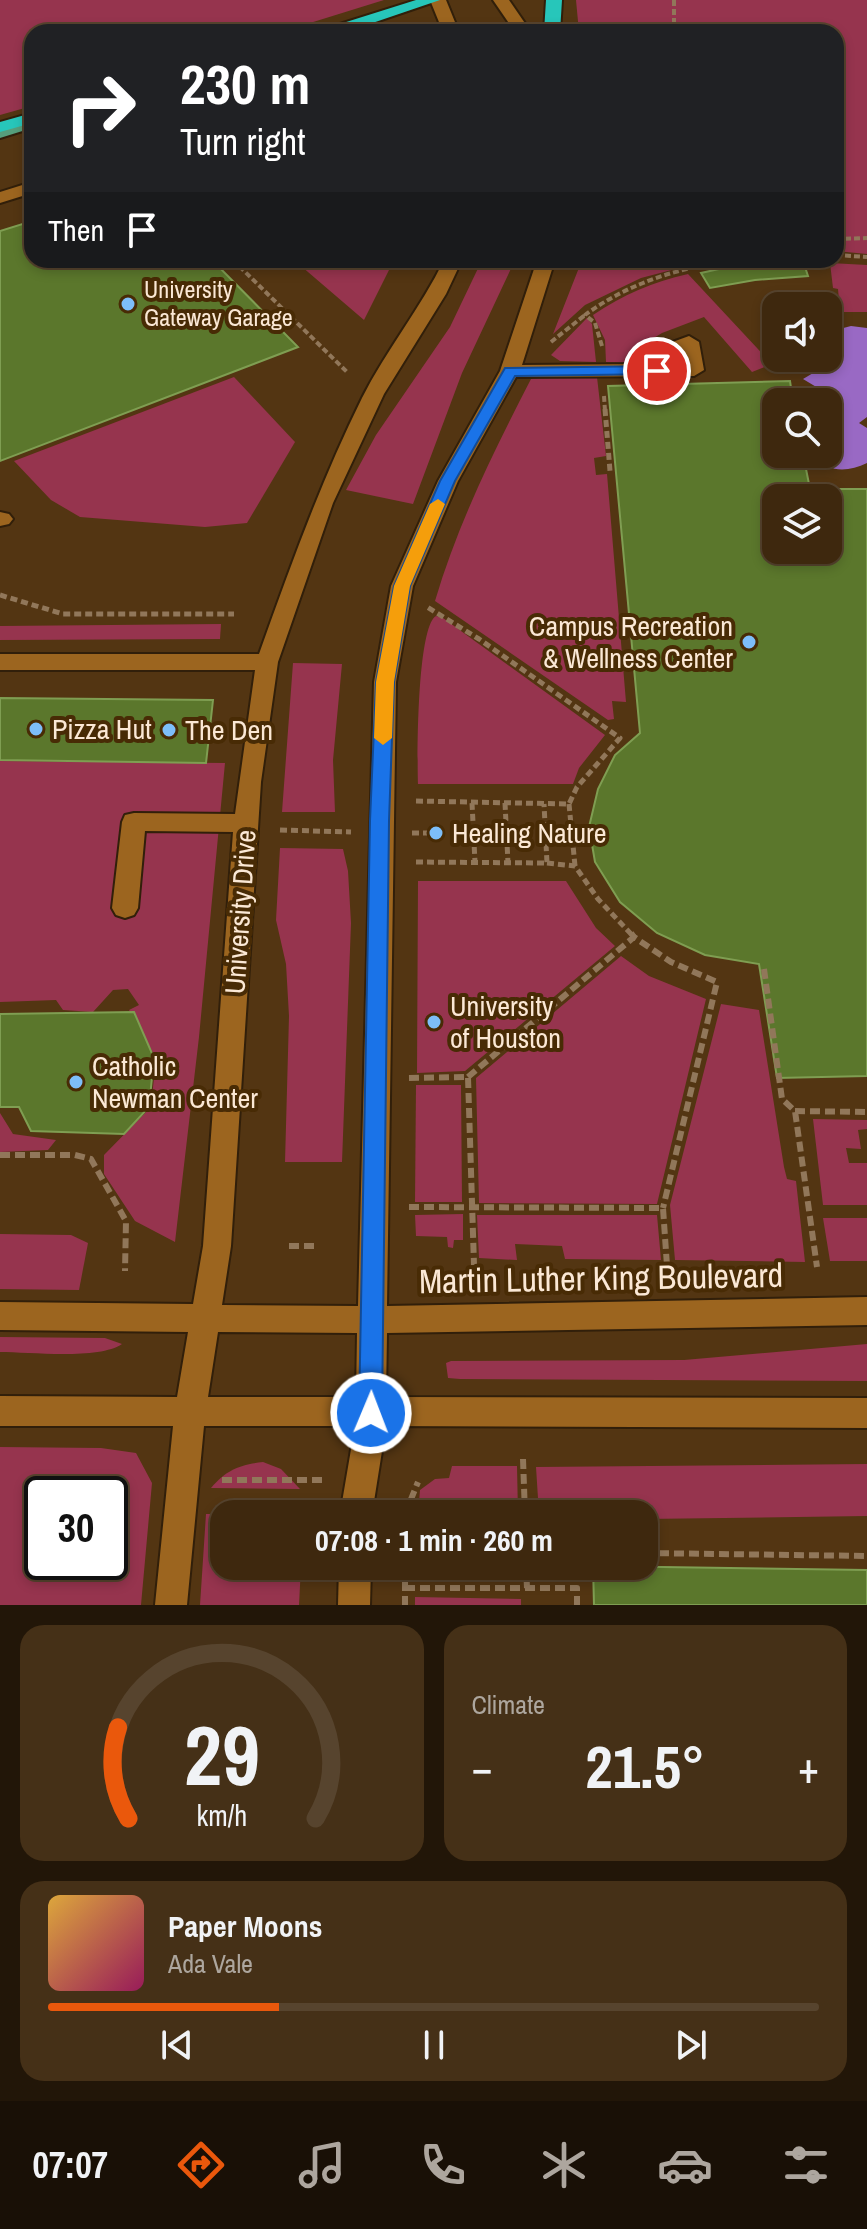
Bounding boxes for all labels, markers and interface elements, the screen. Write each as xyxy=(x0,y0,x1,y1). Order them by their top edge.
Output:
text: 230 m xyxy=(180,46,310,121)
icon: right xyxy=(48,56,152,160)
text: Turn right xyxy=(180,118,305,166)
icon: arrive xyxy=(120,208,164,252)
text: Then xyxy=(48,210,104,250)
place label: University Gateway Garage xyxy=(144,273,293,333)
map controls xyxy=(762,292,842,564)
button: sound xyxy=(762,292,842,372)
marker: University Gateway Garage xyxy=(119,295,137,313)
pin xyxy=(623,337,691,405)
icon: arrive xyxy=(635,349,679,393)
button: search xyxy=(762,388,842,468)
button: layers xyxy=(762,484,842,564)
place label: Campus Recreation & Wellness Center xyxy=(529,607,733,677)
marker: Campus Recreation & Wellness Center xyxy=(740,633,758,651)
place label: Pizza Hut xyxy=(52,710,152,748)
place label: The Den xyxy=(185,711,273,749)
marker: Pizza Hut xyxy=(27,720,45,738)
marker: The Den xyxy=(160,721,178,739)
place label: Healing Nature xyxy=(452,814,606,852)
marker: Healing Nature xyxy=(427,824,445,842)
street label: University Drive xyxy=(215,829,265,995)
place label: University of Houston xyxy=(450,987,561,1057)
marker: University of Houston xyxy=(425,1013,443,1031)
place label: Catholic Newman Center xyxy=(92,1047,258,1117)
marker: Catholic Newman Center xyxy=(67,1073,85,1091)
street label: Martin Luther King Boulevard xyxy=(419,1252,783,1304)
position arrow xyxy=(329,1371,413,1455)
speed limit sign: 30 xyxy=(24,1476,128,1580)
text: 07:08 · 1 min · 260 m xyxy=(315,1520,553,1560)
text: Climate xyxy=(472,1687,545,1722)
text: 29 xyxy=(184,1699,260,1811)
text: 21.5° xyxy=(585,1726,705,1807)
text: − xyxy=(472,1737,493,1797)
text: + xyxy=(798,1737,819,1797)
text: km/h xyxy=(196,1796,247,1835)
text: Paper Moons xyxy=(168,1906,322,1946)
text: Ada Vale xyxy=(168,1946,253,1981)
icon: previous xyxy=(155,2023,199,2067)
icon: pause xyxy=(412,2023,456,2067)
icon: next xyxy=(669,2023,713,2067)
icon: directions xyxy=(173,2137,229,2193)
icon: music xyxy=(294,2137,350,2193)
icon: phone xyxy=(415,2137,471,2193)
icon: climate xyxy=(536,2137,592,2193)
icon: car xyxy=(657,2137,713,2193)
icon: filters xyxy=(778,2137,834,2193)
text: 07:07 xyxy=(33,2141,108,2189)

